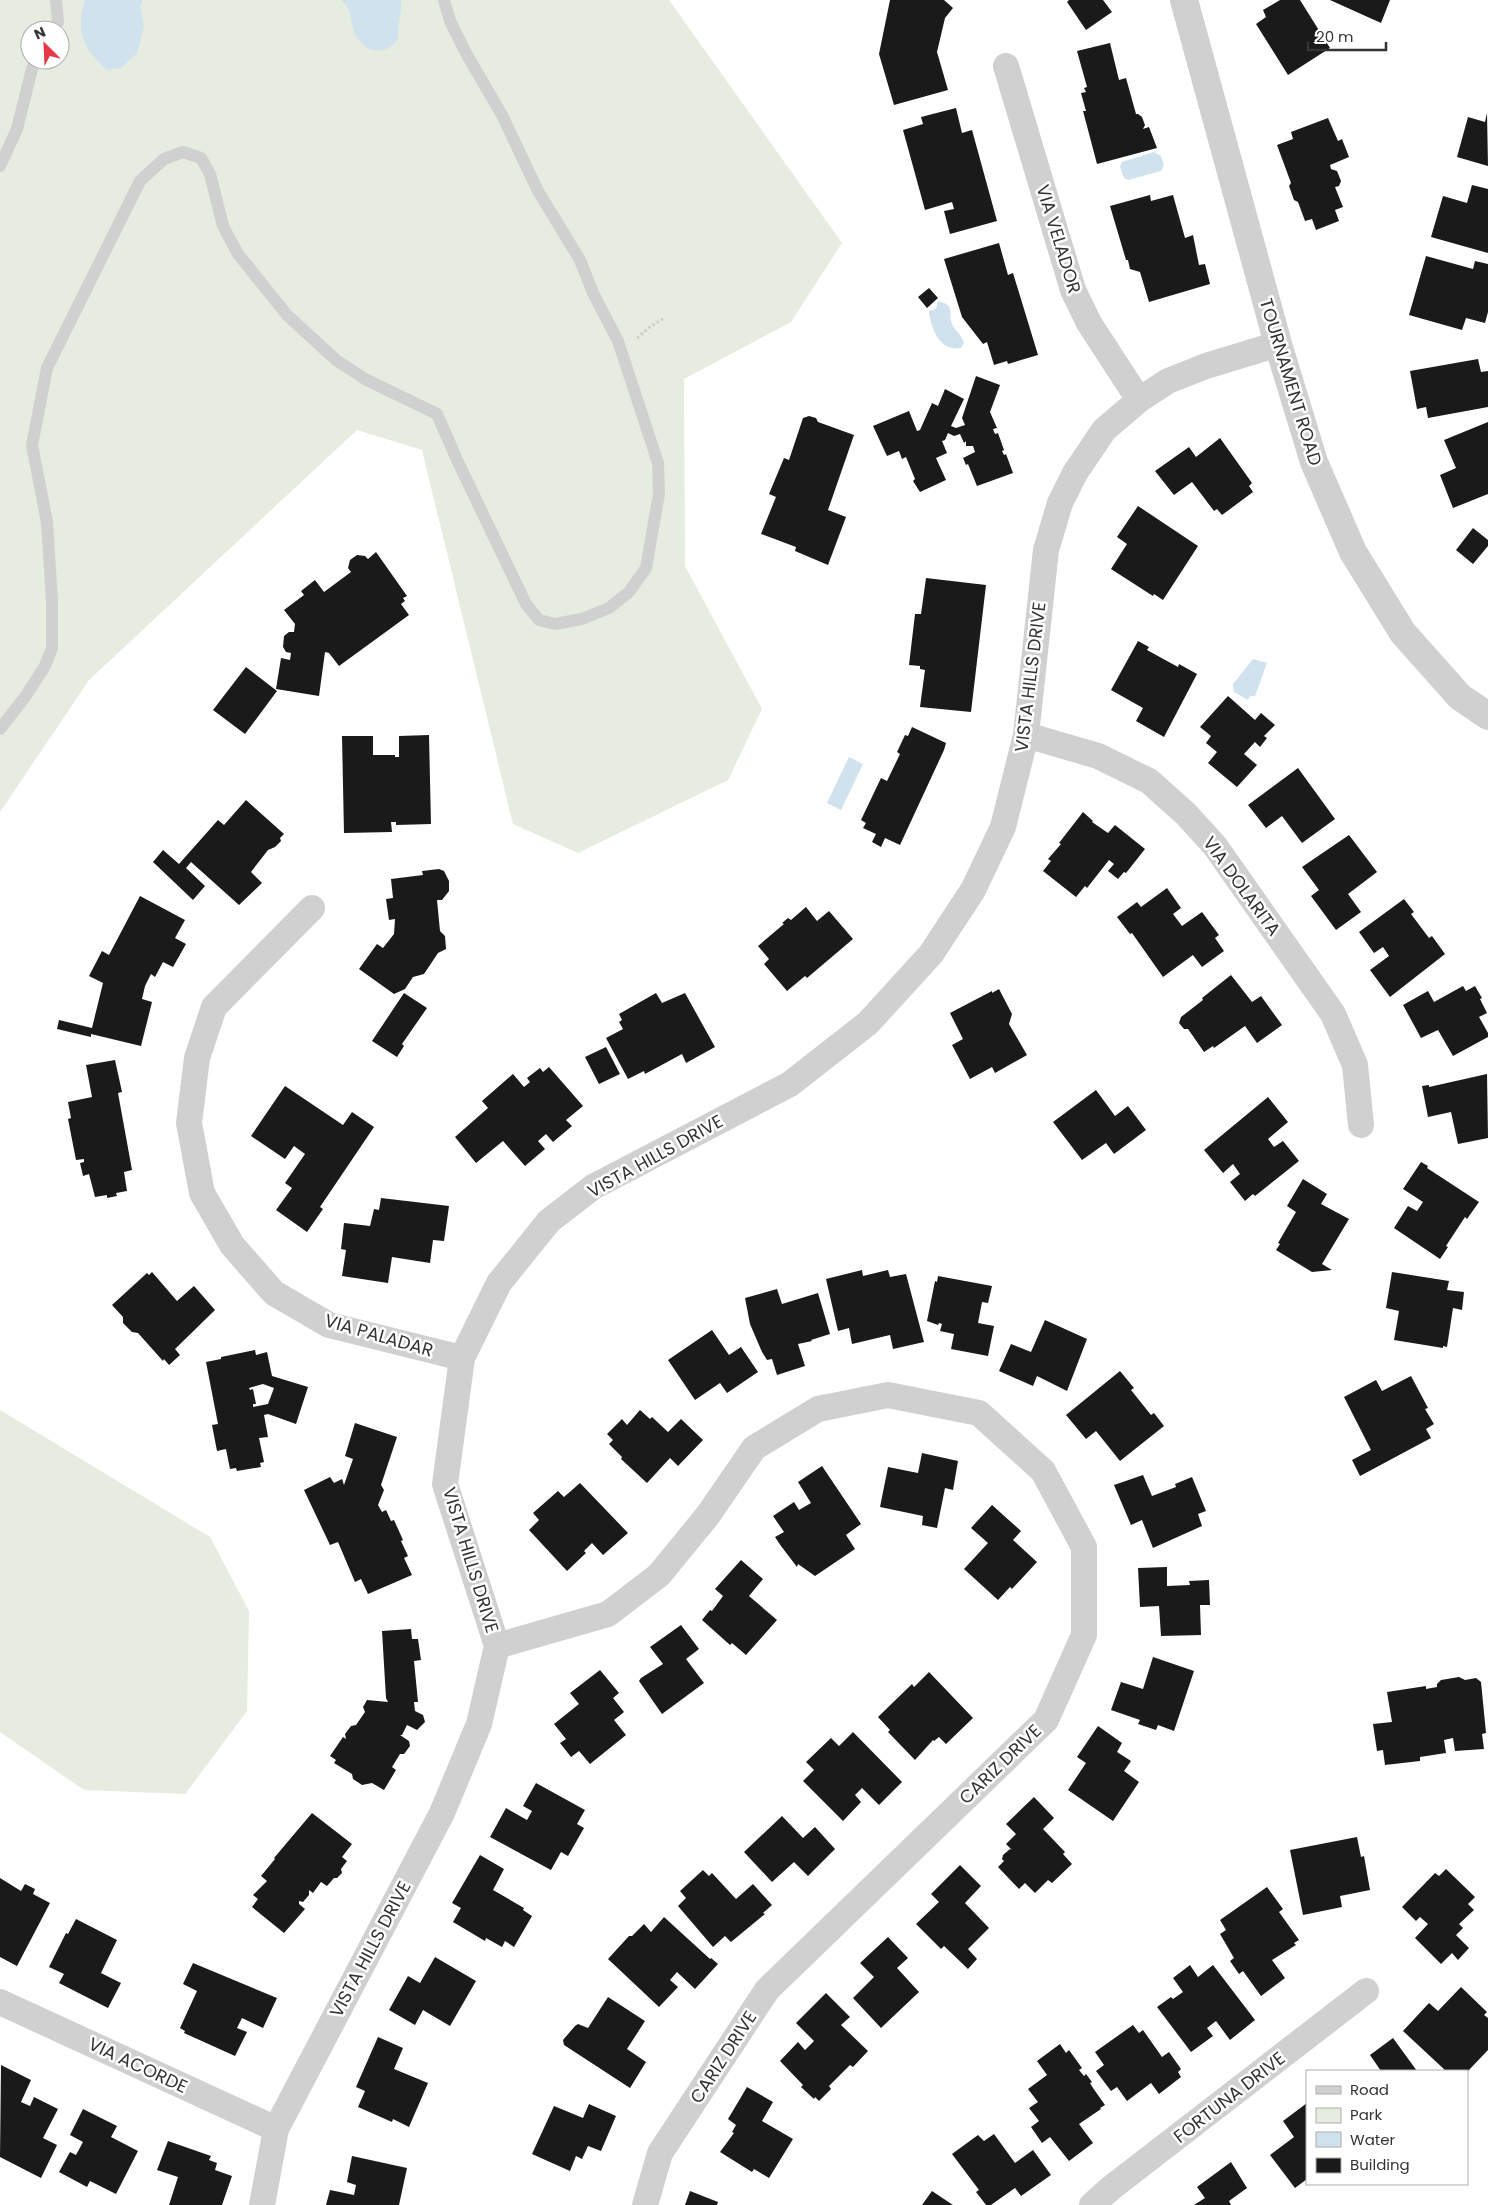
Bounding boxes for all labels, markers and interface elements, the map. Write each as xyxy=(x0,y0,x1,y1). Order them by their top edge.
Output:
north arrow xyxy=(20,20,70,70)
scale bar xyxy=(1308,20,1386,52)
text: N xyxy=(31,22,49,44)
text: 20 m xyxy=(1316,26,1354,47)
street label: VIA VELADOR xyxy=(1031,181,1087,297)
street label: TOURNAMENT ROAD xyxy=(1254,295,1328,469)
street label: VISTA HILLS DRIVE xyxy=(1008,600,1052,754)
street label: VIA DOLARITA xyxy=(1197,831,1287,941)
street label: VISTA HILLS DRIVE xyxy=(583,1108,727,1204)
street label: VIA PALADAR xyxy=(322,1308,436,1362)
street label: VISTA HILLS DRIVE xyxy=(437,1484,505,1636)
street label: CARIZ DRIVE xyxy=(953,1718,1047,1810)
street label: VISTA HILLS DRIVE xyxy=(323,1876,417,2022)
street label: CARIZ DRIVE xyxy=(684,2006,762,2108)
street label: VIA ACORDE xyxy=(84,2031,192,2099)
street label: FORTUNA DRIVE xyxy=(1168,2046,1290,2148)
legend xyxy=(1306,2070,1468,2185)
text: Road xyxy=(1350,2079,1389,2100)
text: Park xyxy=(1350,2104,1382,2125)
text: Water xyxy=(1350,2129,1396,2150)
text: Building xyxy=(1350,2154,1410,2175)

